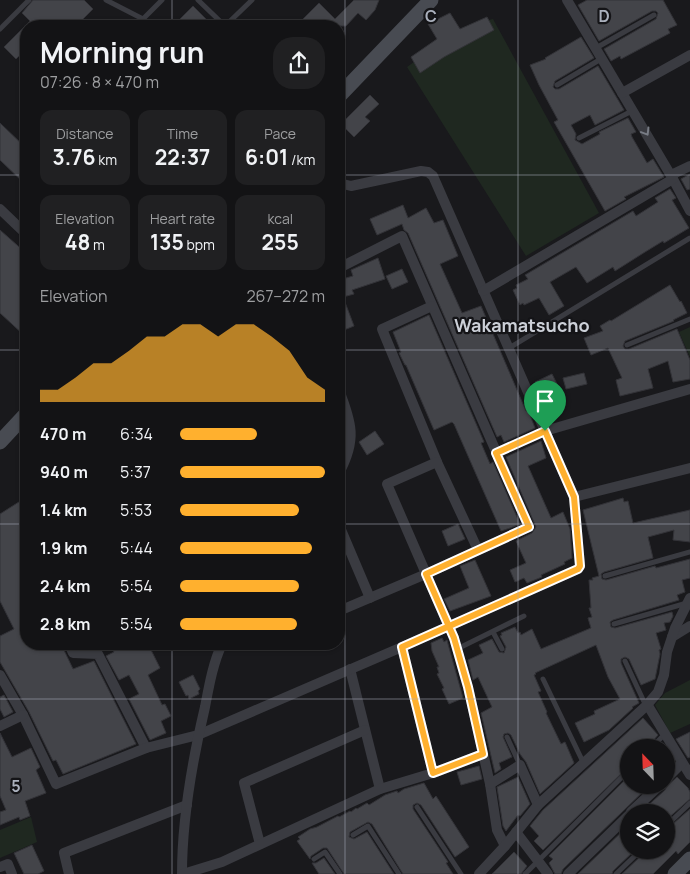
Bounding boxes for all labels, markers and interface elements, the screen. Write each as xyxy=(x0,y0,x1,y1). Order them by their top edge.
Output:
text: C xyxy=(425,5,437,27)
text: D xyxy=(598,5,610,27)
text: Morning run xyxy=(40,33,204,71)
button: share xyxy=(273,37,325,89)
text: 07:26 · 8 × 470 m xyxy=(40,71,159,93)
text: Distance xyxy=(56,124,114,143)
text: Time xyxy=(167,124,198,143)
text: Pace xyxy=(264,124,296,143)
one-way arrow xyxy=(639,127,649,136)
text: 3.76 xyxy=(53,143,95,171)
text: 22:37 xyxy=(155,143,210,171)
text: 6:01 xyxy=(245,143,288,171)
text: km xyxy=(95,150,117,169)
text: /km xyxy=(288,150,315,169)
text: Elevation xyxy=(55,209,114,228)
text: Heart rate xyxy=(150,209,215,228)
text: kcal xyxy=(267,209,293,228)
text: 48 xyxy=(65,228,90,256)
text: 135 xyxy=(150,228,184,256)
text: 255 xyxy=(262,228,299,256)
text: m xyxy=(90,235,105,254)
text: bpm xyxy=(184,235,215,254)
text: Elevation xyxy=(40,285,108,307)
text: 267–272 m xyxy=(246,285,325,307)
district label: Wakamatsucho xyxy=(454,313,590,337)
pin xyxy=(524,380,566,431)
icon: arrive xyxy=(531,387,559,415)
text: 470 m xyxy=(40,423,86,445)
text: 6:34 xyxy=(120,423,153,445)
text: 940 m xyxy=(40,461,88,483)
text: 5:37 xyxy=(120,461,151,483)
text: 1.4 km xyxy=(40,499,87,521)
text: 5:53 xyxy=(120,499,152,521)
text: 1.9 km xyxy=(40,537,87,559)
text: 5:44 xyxy=(120,537,153,559)
text: 2.4 km xyxy=(40,575,90,597)
text: 5:54 xyxy=(120,575,153,597)
text: 2.8 km xyxy=(40,613,90,635)
text: 5:54 xyxy=(120,613,153,635)
north arrow xyxy=(620,739,675,794)
map controls xyxy=(620,739,675,859)
text: 5 xyxy=(11,775,21,797)
button: layers xyxy=(620,804,675,859)

